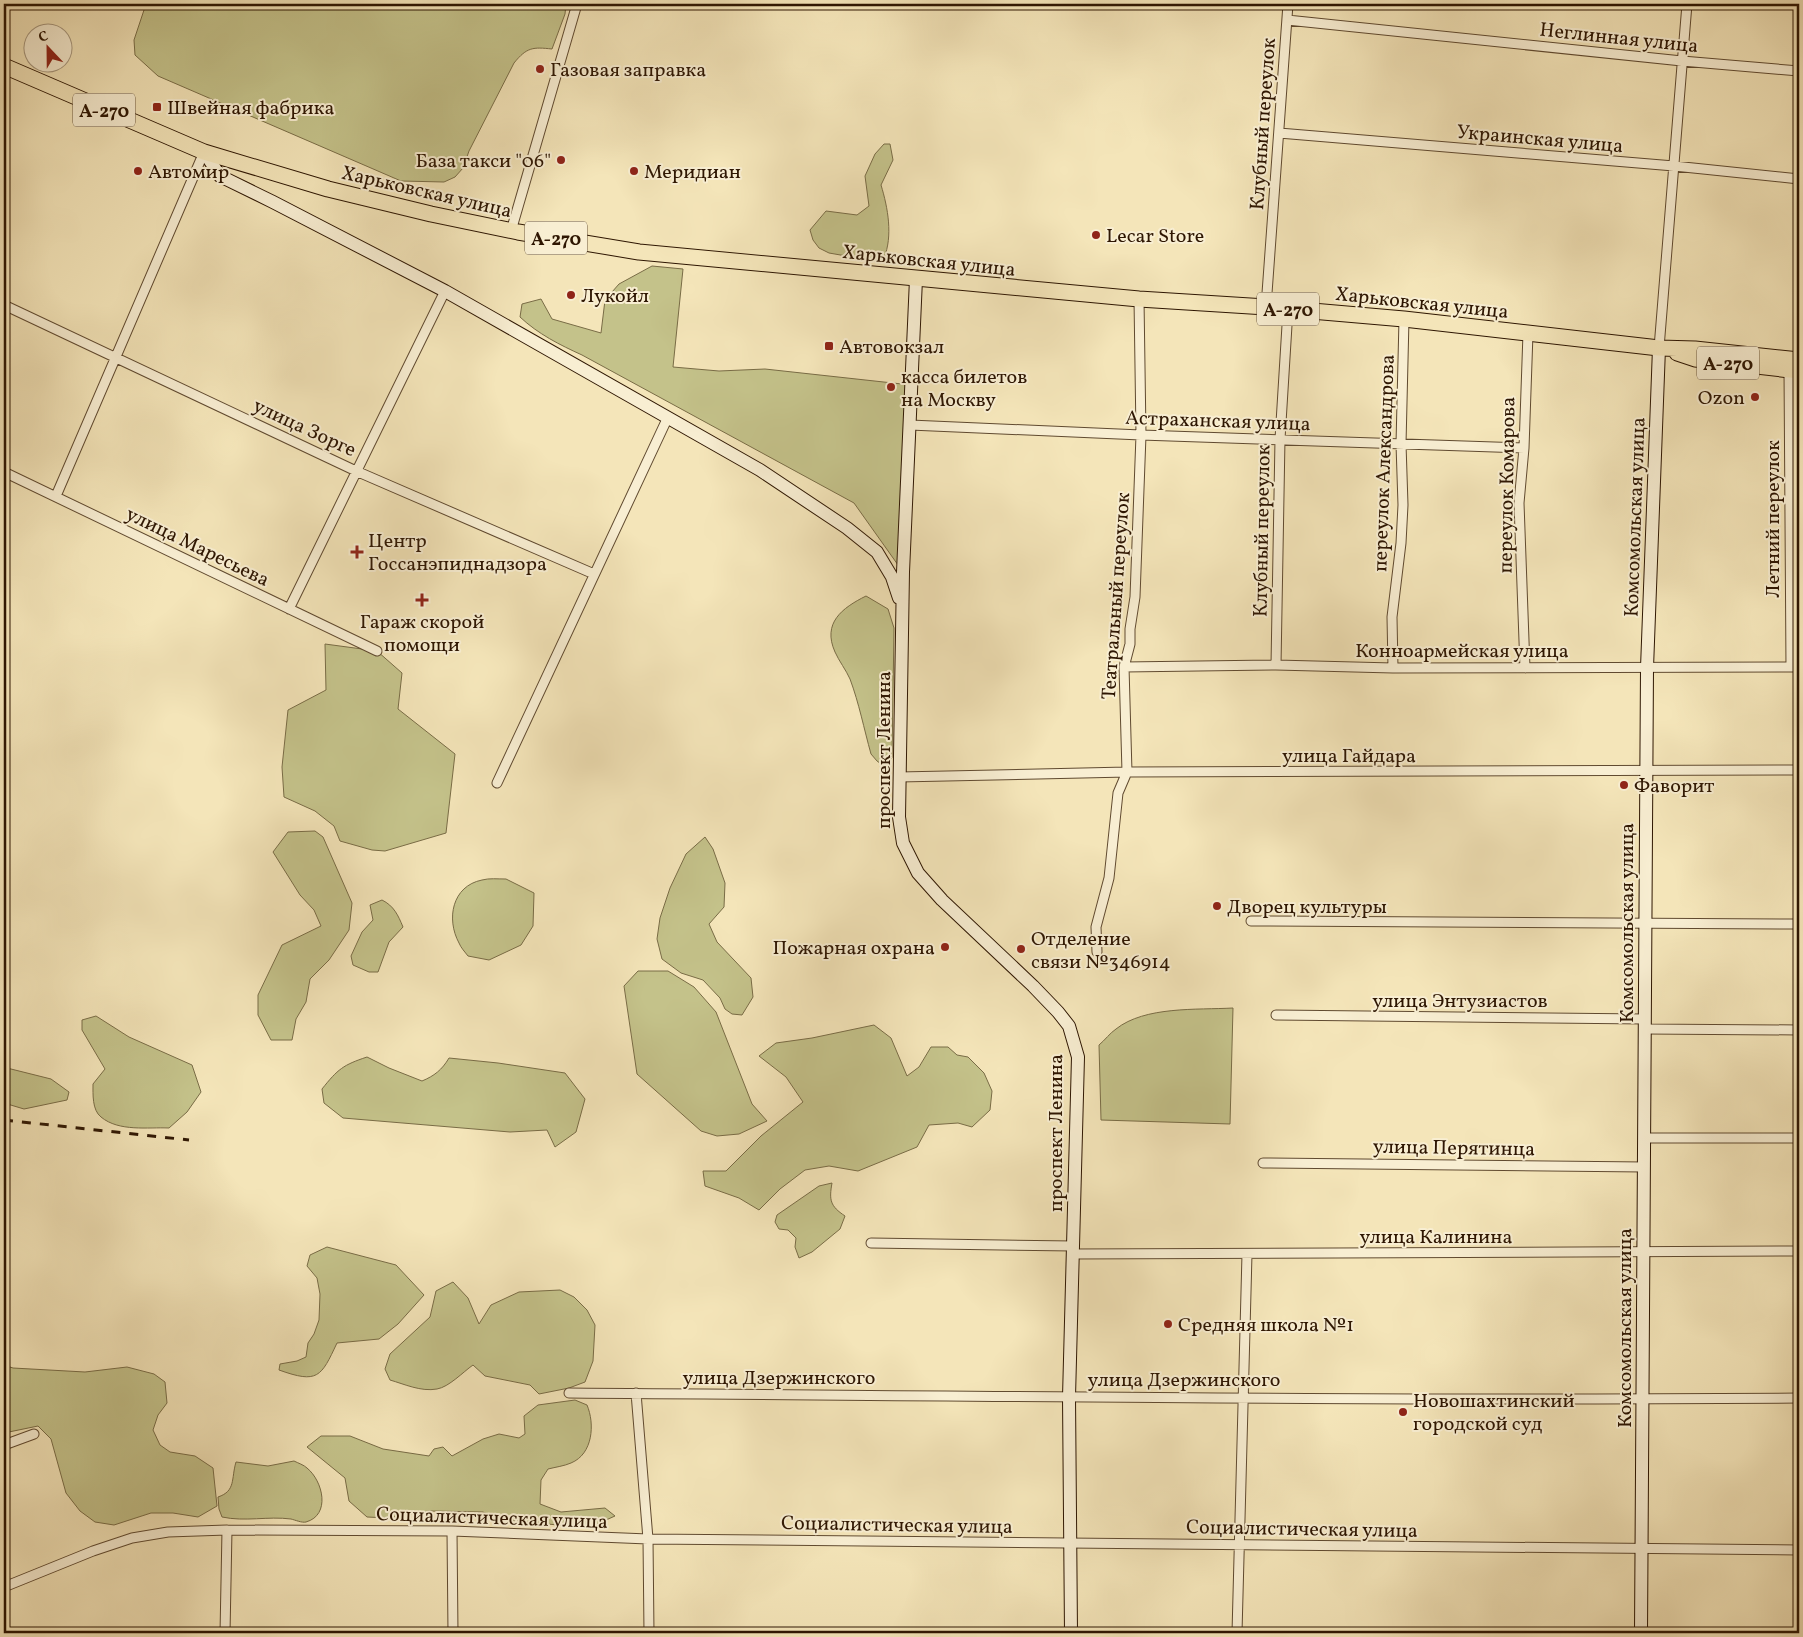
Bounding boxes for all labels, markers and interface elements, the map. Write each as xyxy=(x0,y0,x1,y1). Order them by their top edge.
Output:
street label: Неглинная улица xyxy=(1538,17,1700,61)
north arrow xyxy=(22,22,72,72)
text: С xyxy=(36,27,51,48)
street label: Клубный переулок xyxy=(1244,37,1284,211)
place label: Газовая заправка xyxy=(550,57,706,85)
marker: Газовая заправка xyxy=(534,63,546,75)
road number: А-270 xyxy=(73,94,135,126)
place label: Швейная фабрика xyxy=(167,95,334,123)
marker: Швейная фабрика xyxy=(151,101,163,113)
street label: Украинская улица xyxy=(1455,119,1624,161)
place label: База такси "06" xyxy=(415,148,551,176)
marker: База такси "06" xyxy=(555,154,567,166)
place label: Автомир xyxy=(148,159,229,187)
place label: Меридиан xyxy=(644,159,741,187)
street label: Харьковская улица xyxy=(339,160,515,226)
marker: Автомир xyxy=(132,165,144,177)
marker: Меридиан xyxy=(628,165,640,177)
road number: А-270 xyxy=(525,222,587,254)
place label: Lecar Store xyxy=(1106,223,1204,251)
marker: Lecar Store xyxy=(1090,229,1102,241)
street label: Харьковская улица xyxy=(841,239,1017,285)
street label: Харьковская улица xyxy=(1334,281,1510,327)
place label: Лукойл xyxy=(581,283,649,311)
marker: Лукойл xyxy=(565,289,577,301)
road number: А-270 xyxy=(1257,292,1319,326)
place label: Автовокзал xyxy=(839,334,944,362)
marker: Автовокзал xyxy=(823,340,835,352)
road number: А-270 xyxy=(1697,346,1759,379)
street label: переулок Александрова xyxy=(1367,354,1403,572)
place label: касса билетов на Москву xyxy=(901,364,1027,415)
marker: касса билетов на Москву xyxy=(885,381,897,393)
place label: Ozon xyxy=(1698,385,1745,413)
marker: Ozon xyxy=(1749,391,1761,403)
street label: улица Зорге xyxy=(248,393,360,465)
street label: переулок Комарова xyxy=(1492,396,1524,574)
street label: Астраханская улица xyxy=(1125,405,1311,439)
street label: Комсомольская улица xyxy=(1619,417,1653,618)
street label: Летний переулок xyxy=(1760,440,1788,598)
street label: Клубный переулок xyxy=(1247,444,1279,618)
street label: Театральный переулок xyxy=(1096,491,1138,701)
street label: улица Маресьева xyxy=(121,501,274,595)
place label: Центр Госсанэпиднадзора xyxy=(368,528,547,579)
marker: Центр Госсанэпиднадзора xyxy=(350,545,364,559)
marker: Гараж скорой помощи xyxy=(415,593,429,607)
place label: Гараж скорой помощи xyxy=(360,609,484,660)
street label: Конноармейская улица xyxy=(1355,638,1569,666)
street label: проспект Ленина xyxy=(871,671,899,829)
street label: улица Гайдара xyxy=(1282,743,1416,771)
place label: Фаворит xyxy=(1634,773,1714,801)
marker: Фаворит xyxy=(1618,779,1630,791)
street label: Комсомольская улица xyxy=(1614,823,1642,1023)
place label: Дворец культуры xyxy=(1227,894,1387,922)
marker: Дворец культуры xyxy=(1211,900,1223,912)
place label: Отделение связи №346914 xyxy=(1031,926,1171,977)
place label: Пожарная охрана xyxy=(772,935,935,963)
marker: Пожарная охрана xyxy=(939,941,951,953)
marker: Отделение связи №346914 xyxy=(1015,943,1027,955)
street label: улица Энтузиастов xyxy=(1372,988,1548,1016)
street label: проспект Ленина xyxy=(1043,1054,1071,1212)
street label: улица Перятинца xyxy=(1373,1134,1535,1164)
street label: улица Калинина xyxy=(1360,1224,1512,1252)
street label: Комсомольская улица xyxy=(1612,1228,1640,1428)
place label: Средняя школа №1 xyxy=(1178,1312,1354,1340)
marker: Средняя школа №1 xyxy=(1162,1318,1174,1330)
street label: улица Дзержинского xyxy=(683,1365,875,1393)
street label: улица Дзержинского xyxy=(1088,1367,1280,1395)
place label: Новошахтинский городской суд xyxy=(1413,1388,1575,1439)
marker: Новошахтинский городской суд xyxy=(1397,1406,1409,1418)
street label: Социалистическая улица xyxy=(376,1501,608,1537)
street label: Социалистическая улица xyxy=(781,1510,1013,1542)
street label: Социалистическая улица xyxy=(1186,1514,1418,1546)

